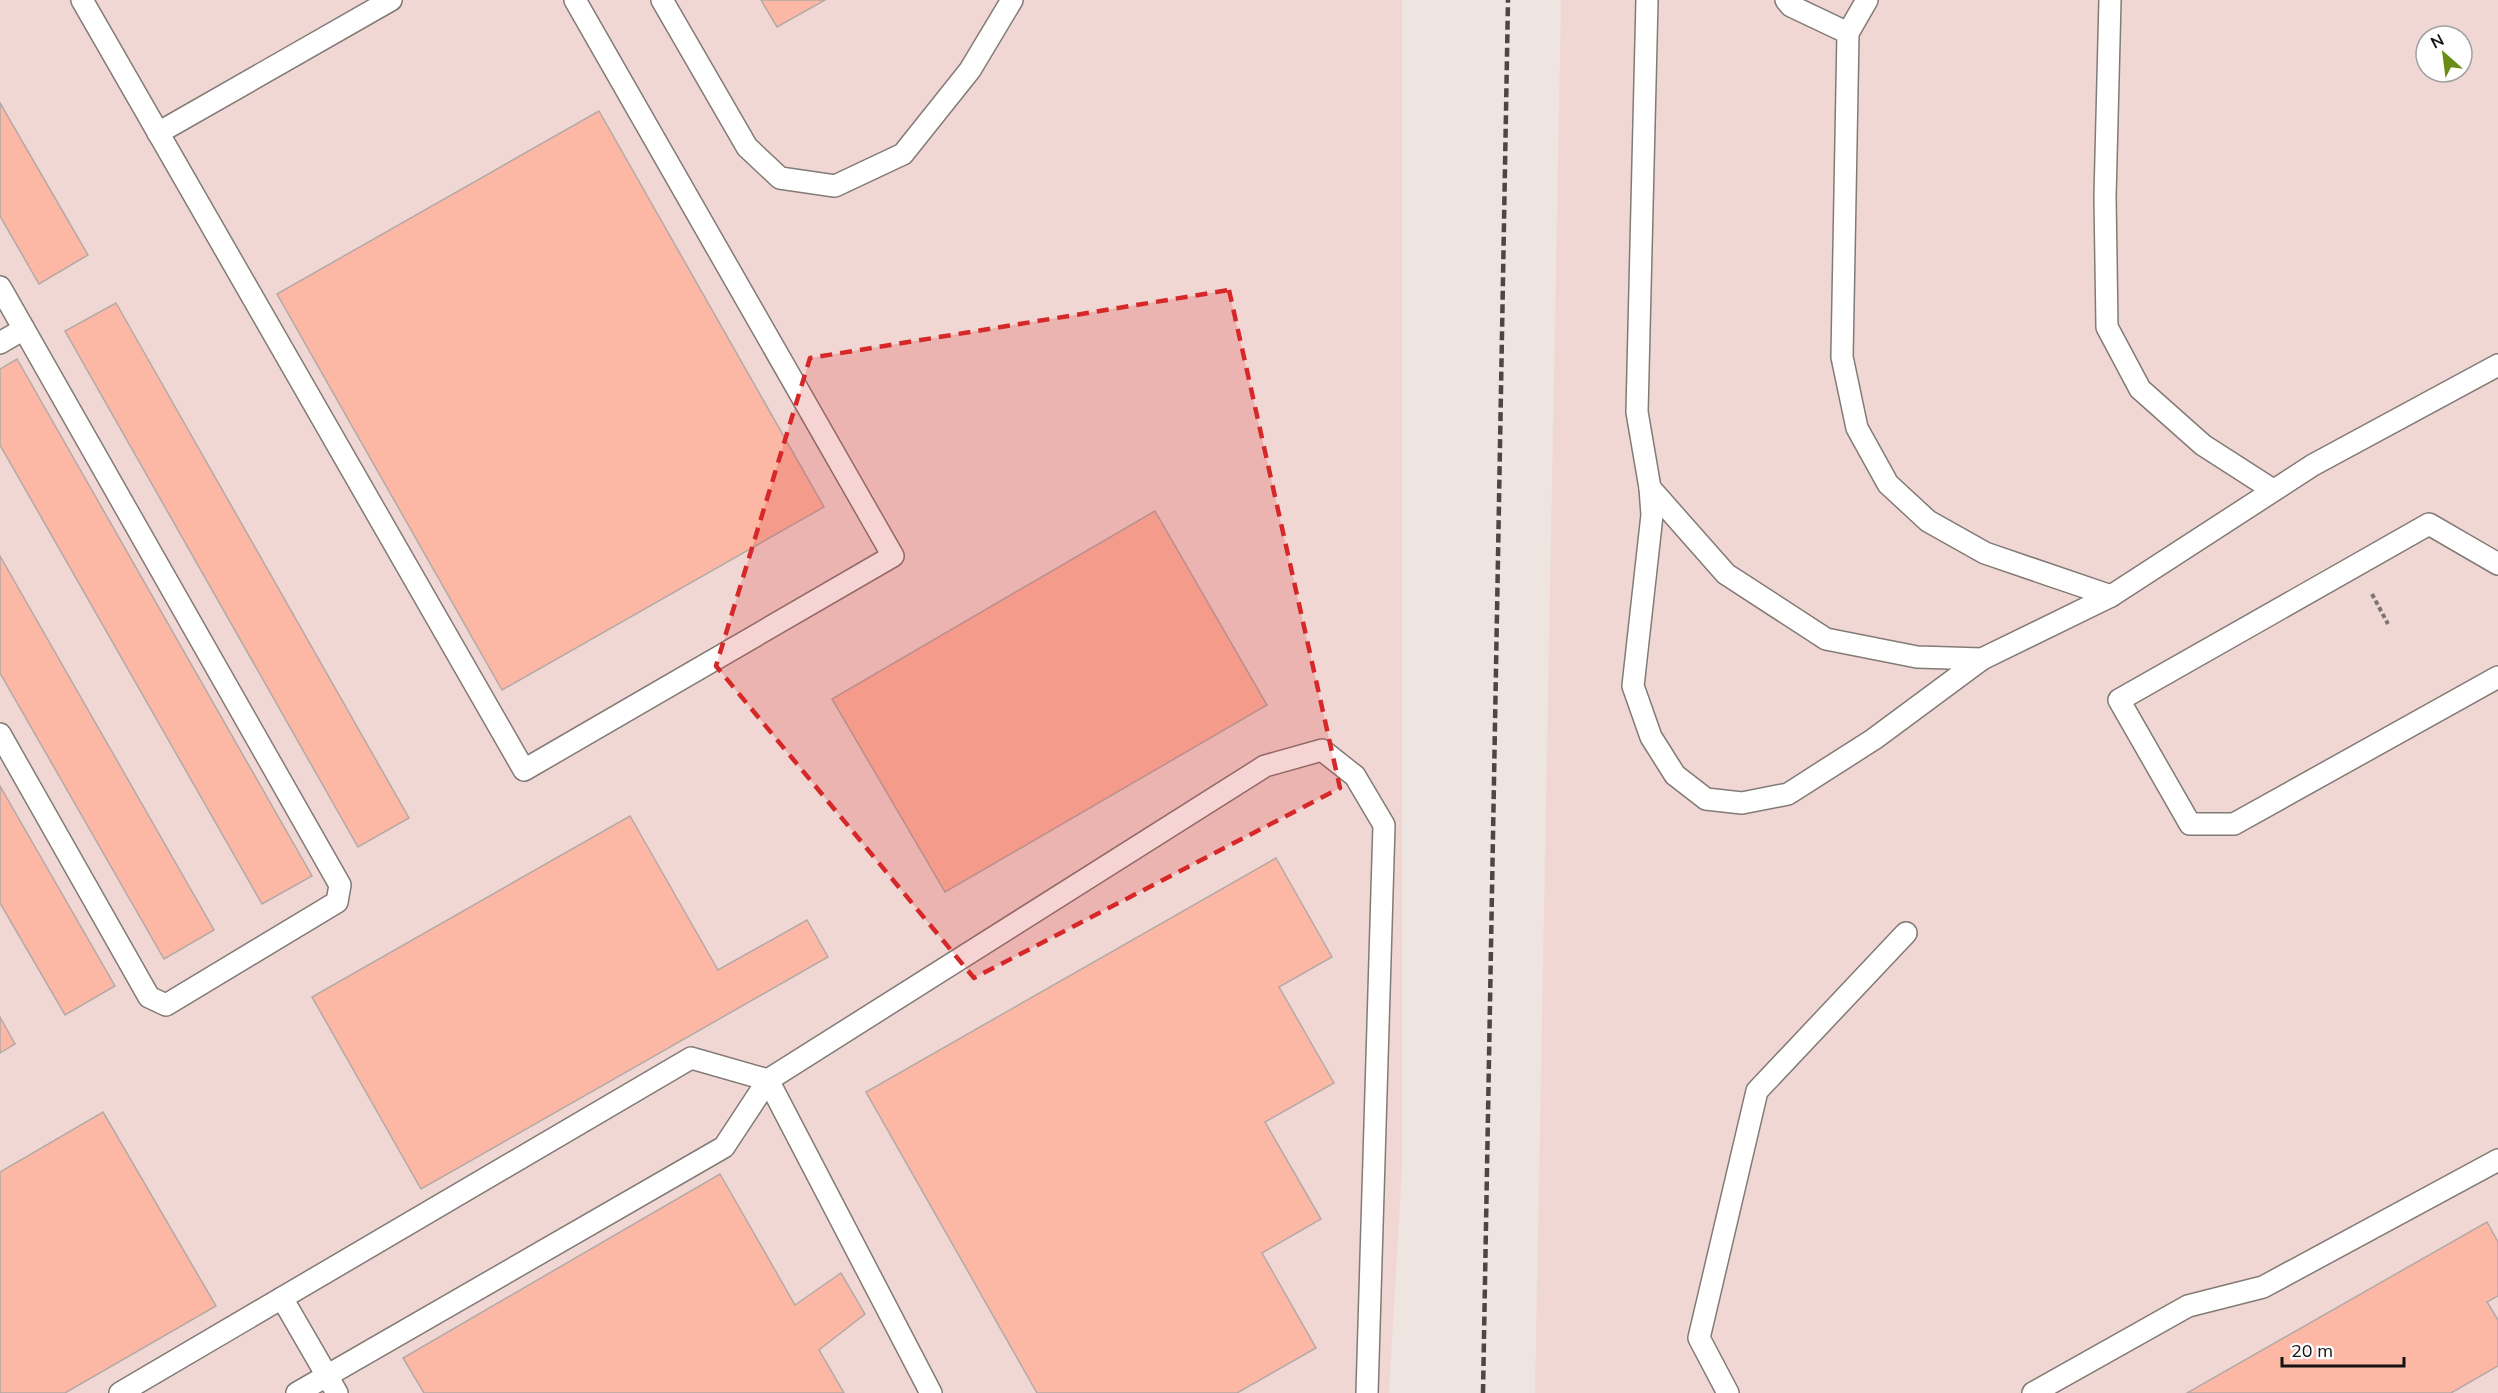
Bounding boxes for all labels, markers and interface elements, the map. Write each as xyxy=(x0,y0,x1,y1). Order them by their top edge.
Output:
north arrow xyxy=(2414,24,2474,84)
text: N xyxy=(2427,29,2447,52)
scale bar xyxy=(2282,1330,2404,1368)
text: 20 m xyxy=(2291,1339,2333,1362)

